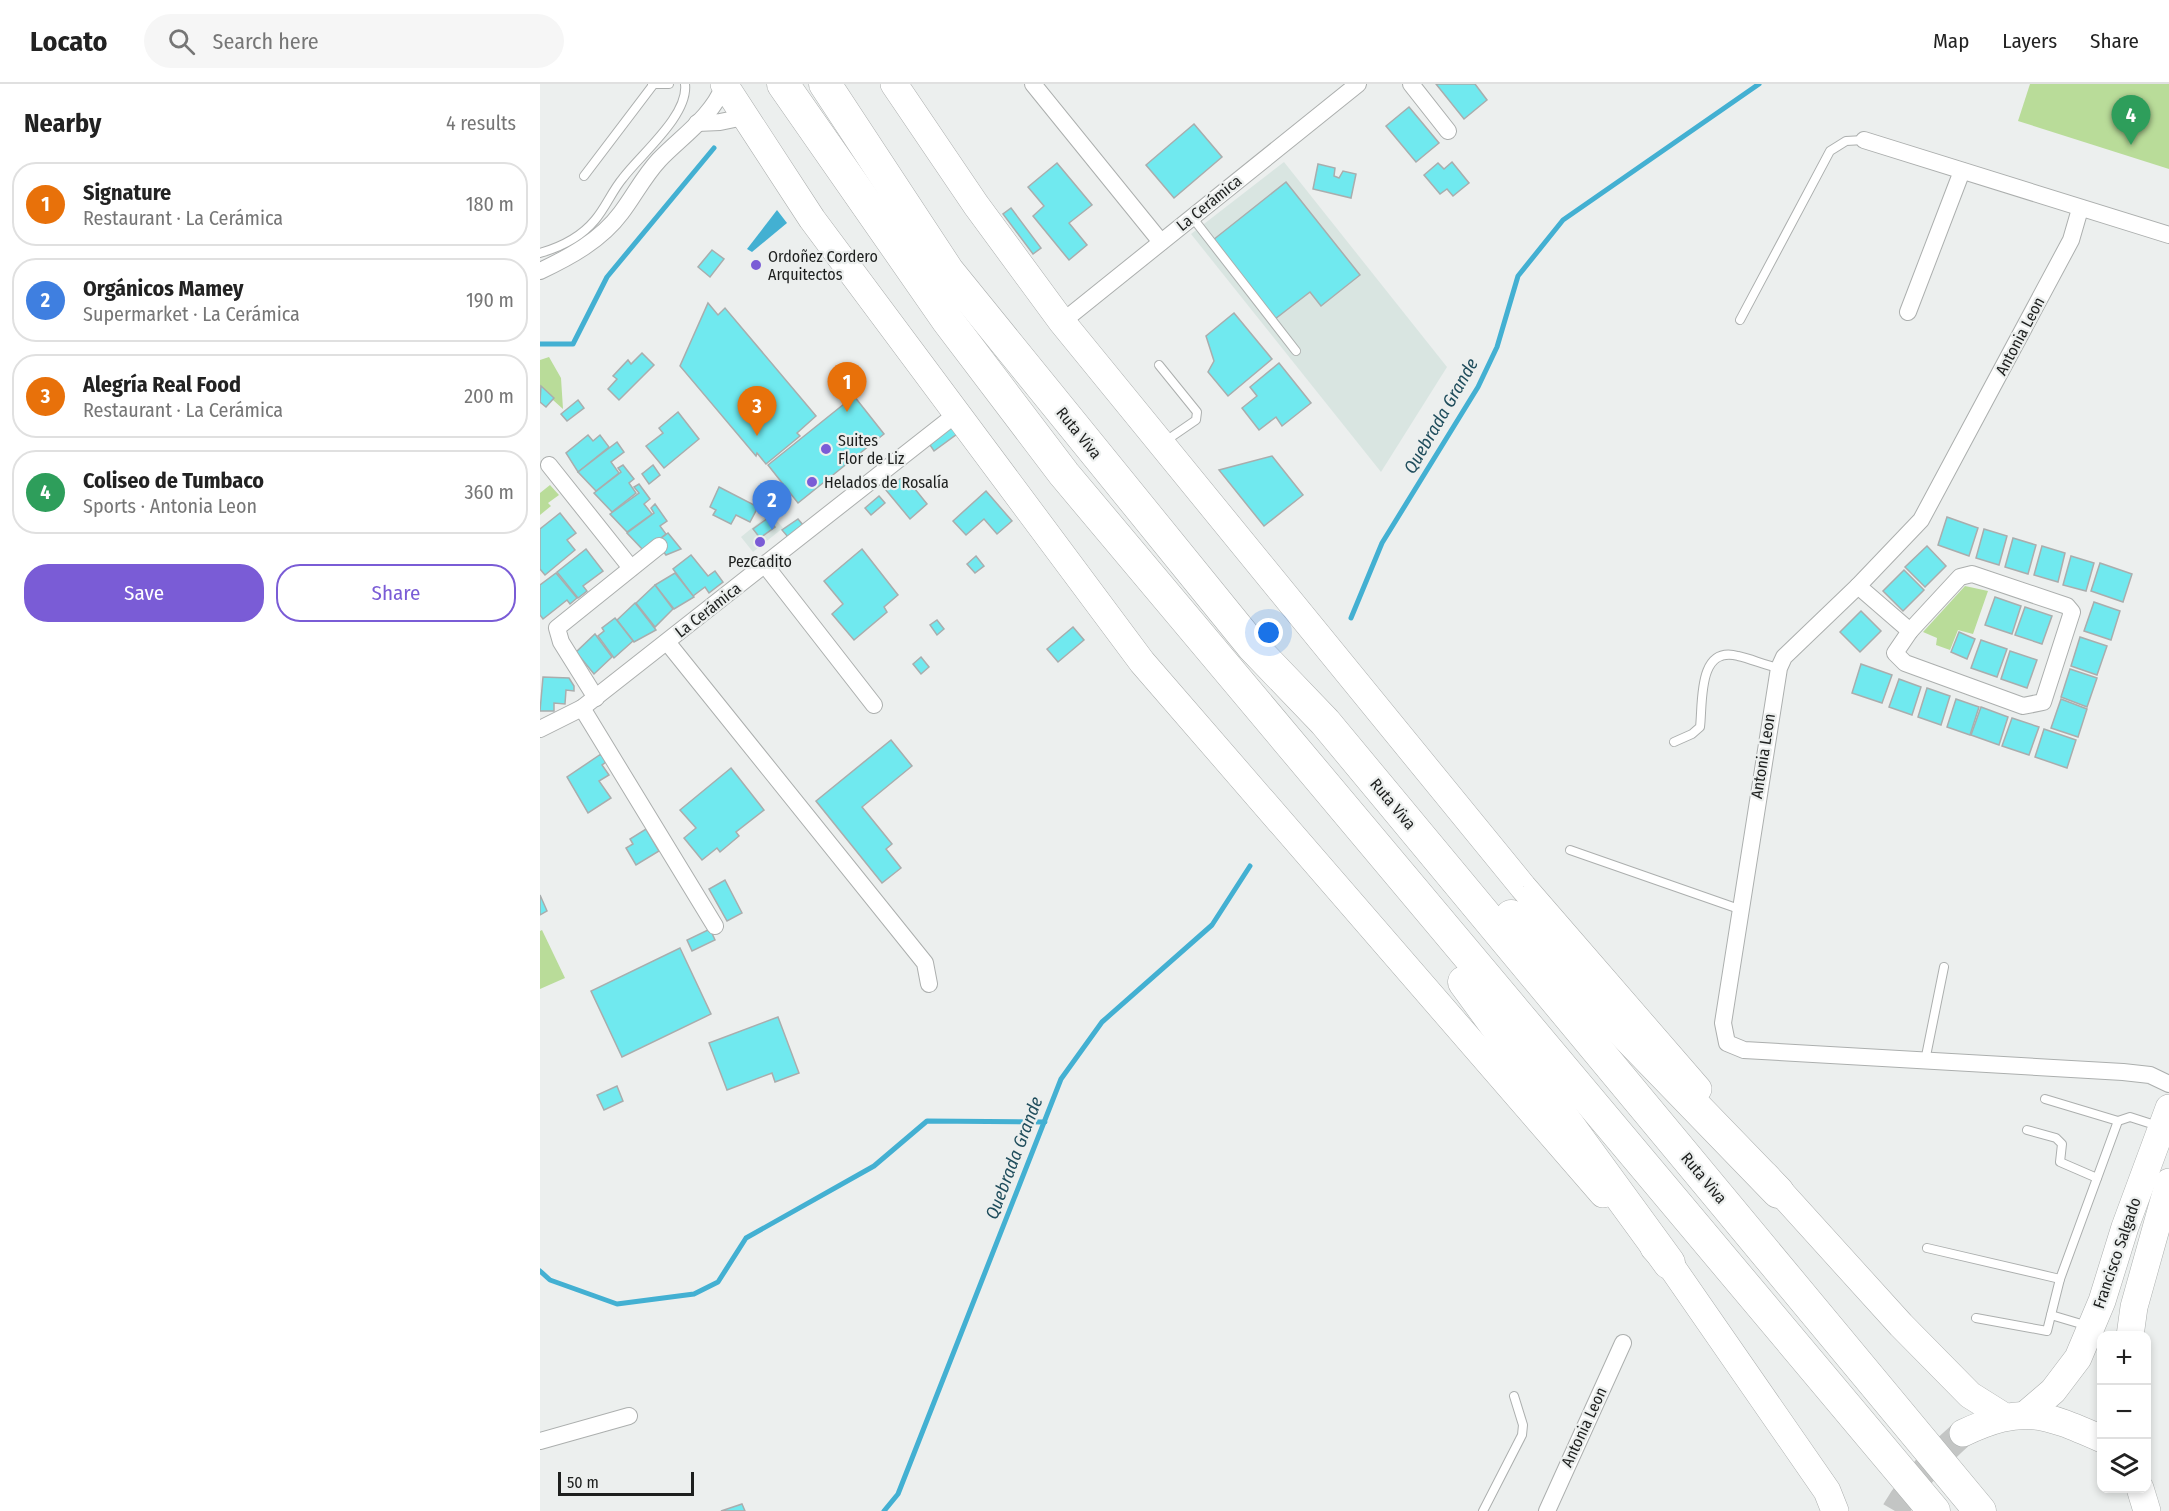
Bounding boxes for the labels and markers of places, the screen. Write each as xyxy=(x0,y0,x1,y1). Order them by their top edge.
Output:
pin: 4 xyxy=(2112,95,2150,145)
place label: Ordoñez Cordero Arquitectos xyxy=(768,247,878,284)
marker: Ordoñez Cordero Arquitectos xyxy=(749,258,763,272)
pin: 1 xyxy=(828,362,866,412)
pin: 3 xyxy=(738,386,776,436)
place label: Suites Flor de Liz xyxy=(838,431,904,468)
marker: Suites Flor de Liz xyxy=(819,442,833,456)
place label: Helados de Rosalía xyxy=(824,473,949,492)
marker: Helados de Rosalía xyxy=(805,475,819,489)
pin: 2 xyxy=(752,480,792,530)
marker: PezCadito xyxy=(753,535,767,549)
place label: PezCadito xyxy=(728,552,792,571)

